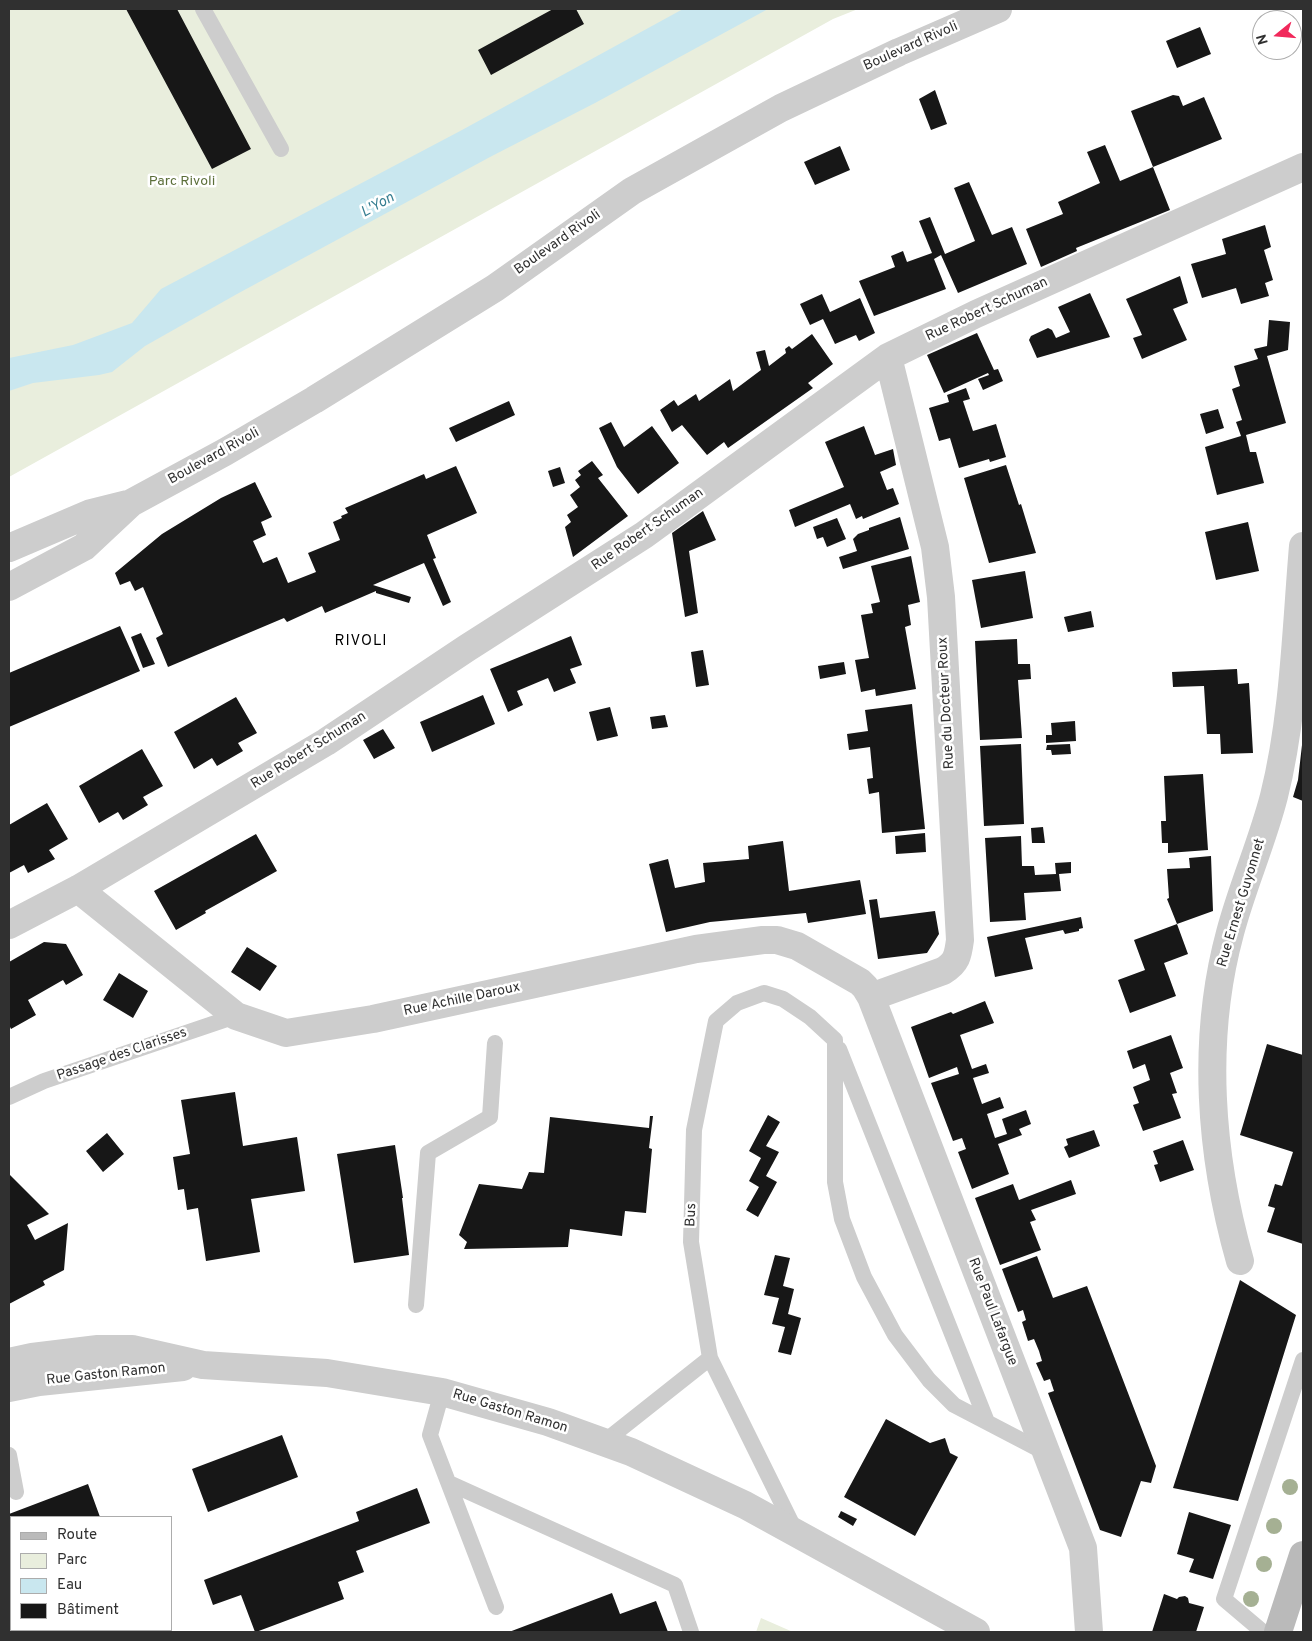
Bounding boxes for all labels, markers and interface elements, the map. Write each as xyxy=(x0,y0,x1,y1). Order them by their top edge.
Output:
north arrow xyxy=(1252,10,1302,60)
street label: Boulevard Rivoli xyxy=(861,19,961,75)
text: N xyxy=(1254,32,1273,47)
park label: Parc Rivoli xyxy=(149,174,215,190)
water label: L'Yon xyxy=(358,190,398,222)
street label: Boulevard Rivoli xyxy=(512,207,604,279)
street label: Rue Robert Schuman xyxy=(923,274,1051,346)
street label: Boulevard Rivoli xyxy=(165,425,263,489)
street label: Rue Robert Schuman xyxy=(589,485,707,575)
district label: RIVOLI xyxy=(334,633,388,651)
street label: Rue du Docteur Roux xyxy=(935,636,959,770)
street label: Rue Robert Schuman xyxy=(248,709,370,793)
street label: Rue Ernest Guyonnet xyxy=(1214,837,1270,969)
street label: Rue Achille Daroux xyxy=(402,979,522,1021)
street label: Passage des Clarisses xyxy=(55,1025,189,1085)
street label: Bus xyxy=(683,1203,701,1227)
street label: Rue Paul Lafargue xyxy=(964,1256,1020,1368)
street label: Rue Gaston Ramon xyxy=(46,1360,166,1390)
street label: Rue Gaston Ramon xyxy=(450,1386,570,1438)
legend xyxy=(10,1516,172,1631)
text: Route xyxy=(57,1526,97,1545)
text: Parc xyxy=(57,1551,87,1570)
text: Eau xyxy=(57,1576,82,1595)
text: Bâtiment xyxy=(57,1601,119,1620)

